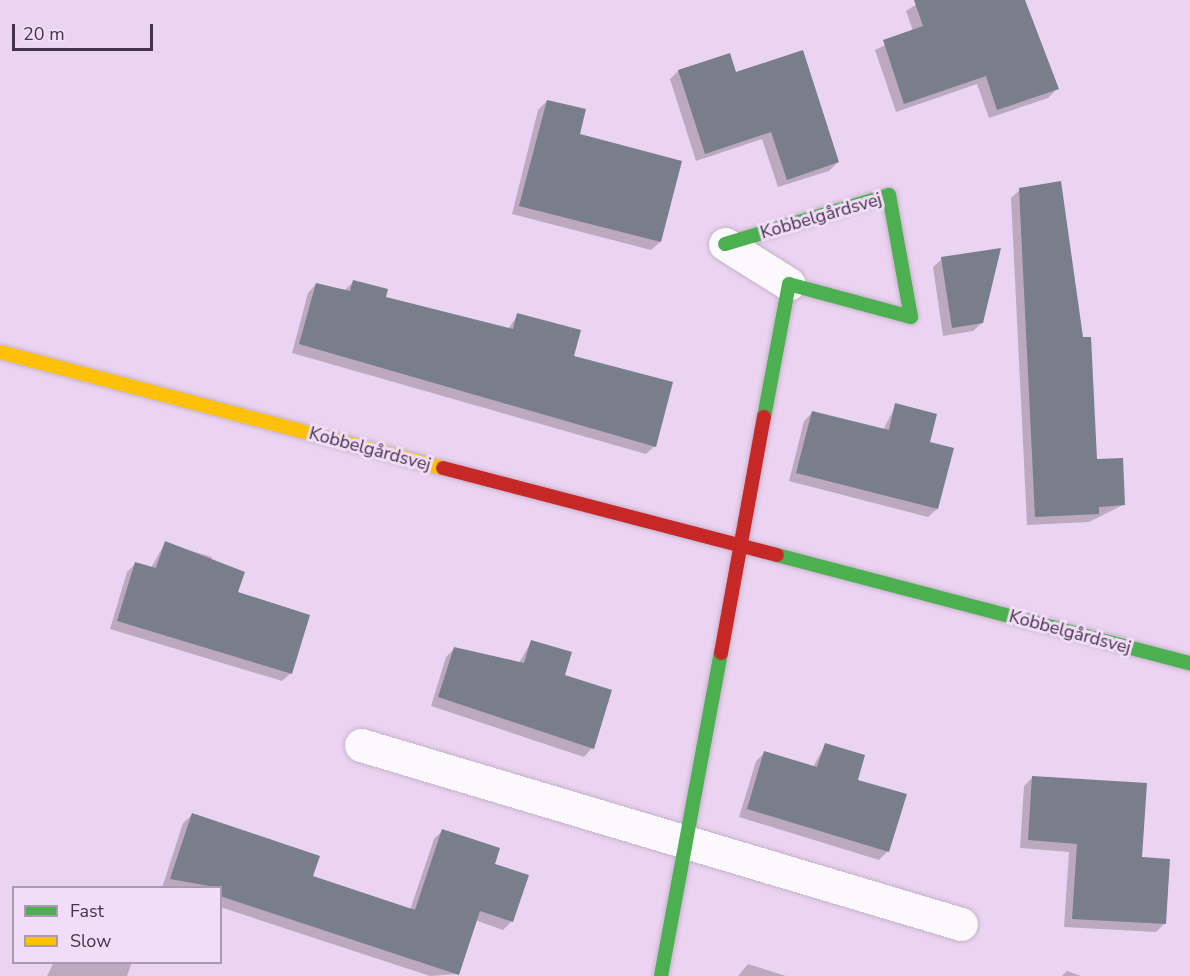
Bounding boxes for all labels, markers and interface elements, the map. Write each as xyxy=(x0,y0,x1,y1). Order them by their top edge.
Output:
scale bar xyxy=(15,12,156,50)
text: 20 m xyxy=(23,22,65,46)
street label: Kobbelgårdsvej xyxy=(758,188,884,244)
street label: Kobbelgårdsvej xyxy=(307,422,433,476)
street label: Kobbelgårdsvej xyxy=(1007,605,1133,659)
legend xyxy=(12,886,222,964)
text: Fast xyxy=(70,899,104,923)
text: Slow xyxy=(70,929,111,953)

